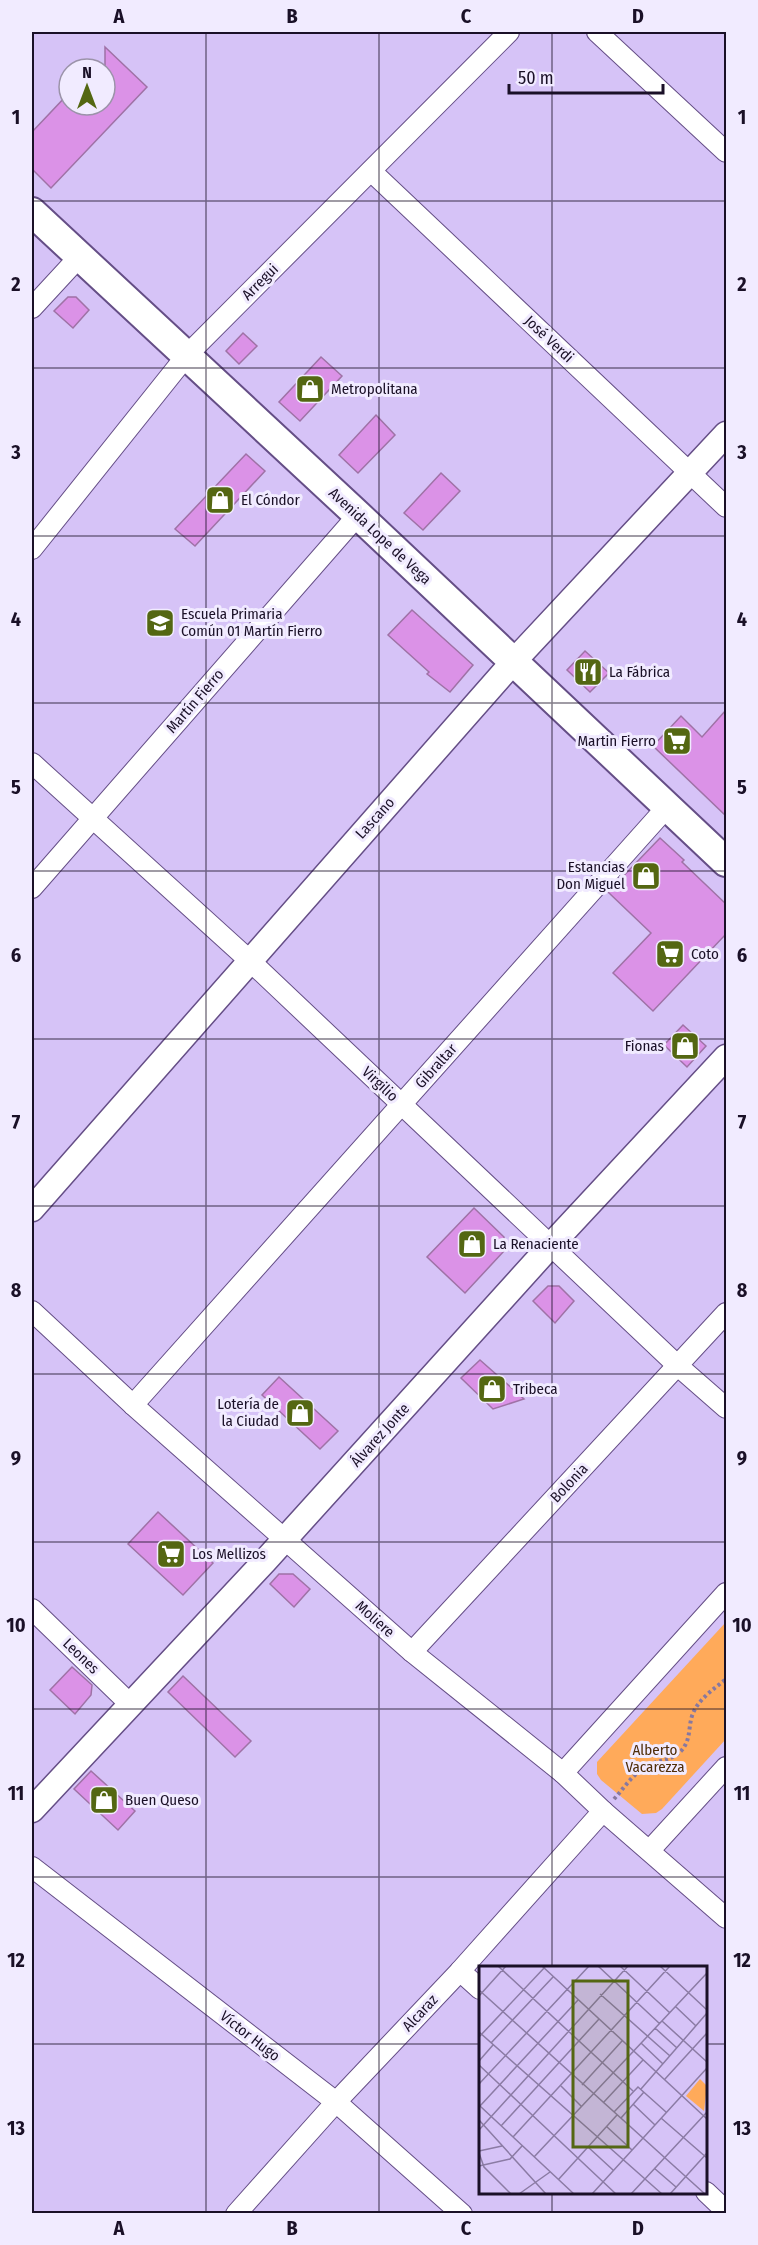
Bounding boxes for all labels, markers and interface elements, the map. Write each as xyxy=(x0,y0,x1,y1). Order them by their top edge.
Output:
text: A xyxy=(113,4,126,28)
text: B xyxy=(286,4,298,28)
text: C xyxy=(461,4,472,28)
text: D xyxy=(632,4,644,28)
north arrow xyxy=(57,57,117,117)
scale bar xyxy=(509,57,664,95)
text: N xyxy=(82,63,92,82)
text: 50 m xyxy=(518,67,554,89)
text: 1 xyxy=(12,105,20,129)
text: 1 xyxy=(738,105,746,129)
street label: Arregui xyxy=(238,260,282,304)
text: 2 xyxy=(10,272,21,296)
text: 2 xyxy=(736,272,747,296)
street label: José Verdi xyxy=(521,312,577,366)
shop icon: Metropolitana xyxy=(294,373,326,405)
place label: Metropolitana xyxy=(331,380,418,398)
text: 3 xyxy=(10,440,21,464)
text: 3 xyxy=(736,440,747,464)
shop icon: El Cóndor xyxy=(204,484,236,516)
street label: Avenida Lope de Vega xyxy=(325,484,435,588)
place label: El Cóndor xyxy=(241,491,300,509)
place label: Escuela Primaria Común 01 Martín Fierro xyxy=(181,605,323,640)
text: 4 xyxy=(11,607,21,631)
school or university icon: Escuela Primaria Común 01 Martín Fierro xyxy=(144,607,176,639)
text: 4 xyxy=(737,607,747,631)
restaurant icon: La Fábrica xyxy=(572,656,604,688)
place label: La Fábrica xyxy=(609,663,670,681)
street label: Martín Fierro xyxy=(162,665,228,737)
supermarket icon: Martin Fierro xyxy=(661,725,693,757)
place label: Martin Fierro xyxy=(577,732,656,750)
text: 5 xyxy=(11,775,21,799)
text: 5 xyxy=(737,775,747,799)
street label: Lascano xyxy=(352,793,398,842)
place label: Estancias Don Miguel xyxy=(556,858,625,893)
shop icon: Estancias Don Miguel xyxy=(630,860,662,892)
supermarket icon: Coto xyxy=(654,938,686,970)
text: 6 xyxy=(11,943,21,967)
text: 6 xyxy=(737,943,747,967)
place label: Coto xyxy=(691,945,719,963)
shop icon: Fionas xyxy=(669,1030,701,1062)
place label: Fionas xyxy=(625,1037,664,1055)
street label: Gibraltar xyxy=(411,1039,461,1092)
street label: Virgilio xyxy=(358,1063,402,1105)
text: 7 xyxy=(12,1110,21,1134)
text: 7 xyxy=(738,1110,747,1134)
shop icon: La Renaciente xyxy=(456,1228,488,1260)
place label: La Renaciente xyxy=(493,1235,579,1253)
text: 8 xyxy=(11,1278,22,1302)
text: 8 xyxy=(737,1278,748,1302)
shop icon: Tribeca xyxy=(476,1373,508,1405)
place label: Tribeca xyxy=(513,1380,558,1398)
place label: Lotería de la Ciudad xyxy=(217,1395,279,1430)
shop icon: Lotería de la Ciudad xyxy=(284,1397,316,1429)
street label: Álvarez Jonte xyxy=(347,1400,413,1470)
text: 9 xyxy=(11,1446,21,1470)
text: 9 xyxy=(737,1446,747,1470)
street label: Bolonia xyxy=(546,1460,592,1506)
supermarket icon: Los Mellizos xyxy=(155,1538,187,1570)
place label: Los Mellizos xyxy=(192,1545,266,1563)
street label: Moliere xyxy=(352,1597,398,1641)
text: 10 xyxy=(6,1613,26,1637)
text: 10 xyxy=(732,1613,752,1637)
street label: Leones xyxy=(59,1634,103,1678)
park label: Alberto Vacarezza xyxy=(625,1741,685,1776)
text: 11 xyxy=(8,1781,24,1805)
text: 11 xyxy=(734,1781,750,1805)
shop icon: Buen Queso xyxy=(88,1784,120,1816)
place label: Buen Queso xyxy=(125,1791,199,1809)
text: 12 xyxy=(7,1948,25,1972)
text: 12 xyxy=(733,1948,751,1972)
inset map xyxy=(479,1966,707,2194)
street label: Alcaraz xyxy=(399,1991,441,2035)
street label: Víctor Hugo xyxy=(217,2007,284,2065)
text: 13 xyxy=(7,2116,25,2140)
text: 13 xyxy=(733,2116,751,2140)
text: A xyxy=(113,2216,126,2240)
text: B xyxy=(286,2216,298,2240)
text: C xyxy=(461,2216,472,2240)
text: D xyxy=(632,2216,644,2240)

